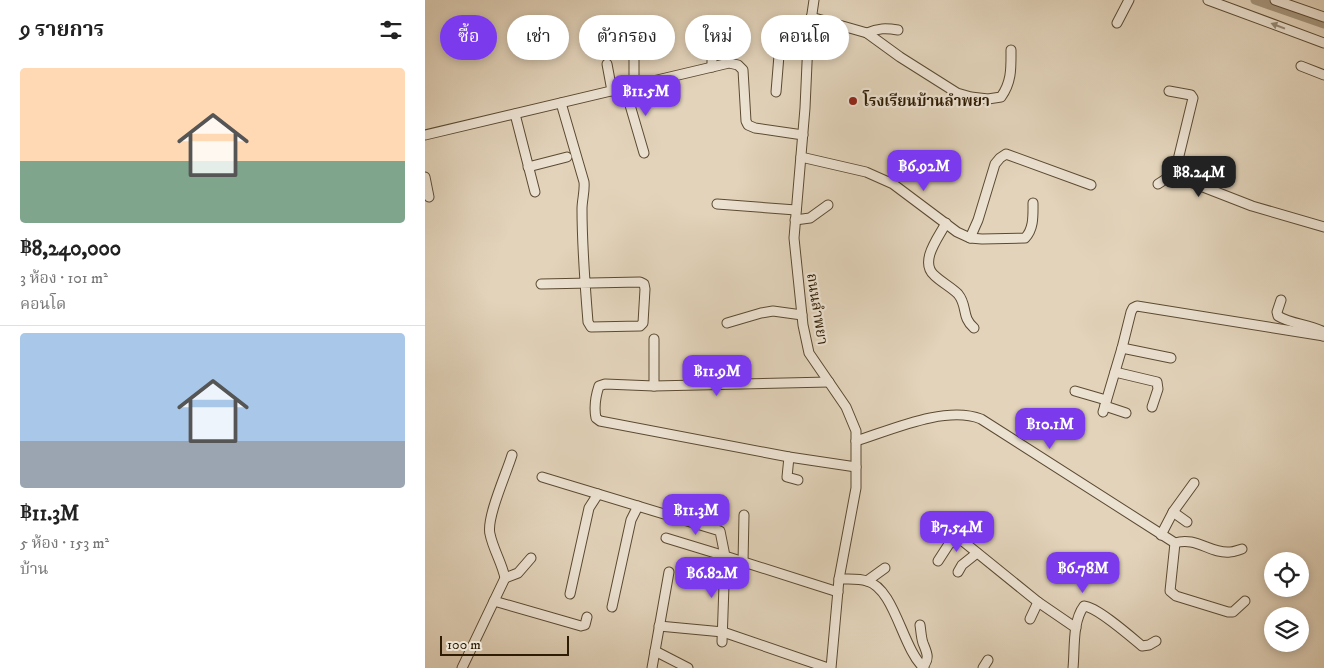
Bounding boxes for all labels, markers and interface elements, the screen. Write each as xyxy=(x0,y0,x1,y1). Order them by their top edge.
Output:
chip: ซื้อ xyxy=(440,15,497,60)
chip: เช่า xyxy=(507,15,569,60)
chip: ตัวกรอง xyxy=(579,15,675,60)
chip: ใหม่ xyxy=(685,15,751,60)
chip: คอนโด xyxy=(761,15,849,60)
icon: filters xyxy=(377,16,405,44)
text: 9 รายการ xyxy=(20,17,104,43)
one-way arrow xyxy=(1271,21,1285,29)
pin: ฿11.5M xyxy=(605,74,687,117)
text: ฿11.5M xyxy=(623,81,669,101)
place label: โรงเรียนบ้านลำพยา xyxy=(862,90,990,111)
marker: โรงเรียนบ้านลำพยา xyxy=(847,95,859,107)
icon: home xyxy=(168,100,258,190)
pin: ฿6.92M xyxy=(883,150,965,192)
text: ฿6.92M xyxy=(898,156,950,176)
pin: ฿8.24M xyxy=(1158,156,1240,198)
text: ฿8.24M xyxy=(1173,162,1225,182)
text: ฿8,240,000 xyxy=(20,236,121,262)
text: 3 ห้อง · 101 m² xyxy=(20,268,108,288)
street label: ถนนลำพยา xyxy=(802,272,832,346)
text: คอนโด xyxy=(20,294,66,314)
pin: ฿11.9M xyxy=(676,354,758,397)
text: ฿11.9M xyxy=(693,361,741,381)
icon: home xyxy=(168,366,258,456)
pin: ฿10.1M xyxy=(1009,408,1091,450)
text: ฿10.1M xyxy=(1026,414,1074,434)
pin: ฿11.3M xyxy=(655,494,737,536)
text: ฿11.3M xyxy=(673,500,719,520)
text: ฿11.3M xyxy=(20,501,79,527)
pin: ฿7.54M xyxy=(916,510,998,553)
text: ฿7.54M xyxy=(931,517,983,537)
text: 5 ห้อง · 153 m² xyxy=(20,533,109,553)
pin: ฿6.78M xyxy=(1042,552,1124,594)
map controls xyxy=(1264,552,1309,652)
button: locate xyxy=(1264,552,1309,597)
pin: ฿6.82M xyxy=(671,556,753,599)
text: ฿6.78M xyxy=(1057,558,1109,578)
text: บ้าน xyxy=(20,559,48,579)
text: ฿6.82M xyxy=(686,563,738,583)
button: layers xyxy=(1264,607,1309,652)
scale bar xyxy=(440,633,569,656)
text: 100 m xyxy=(447,636,481,654)

